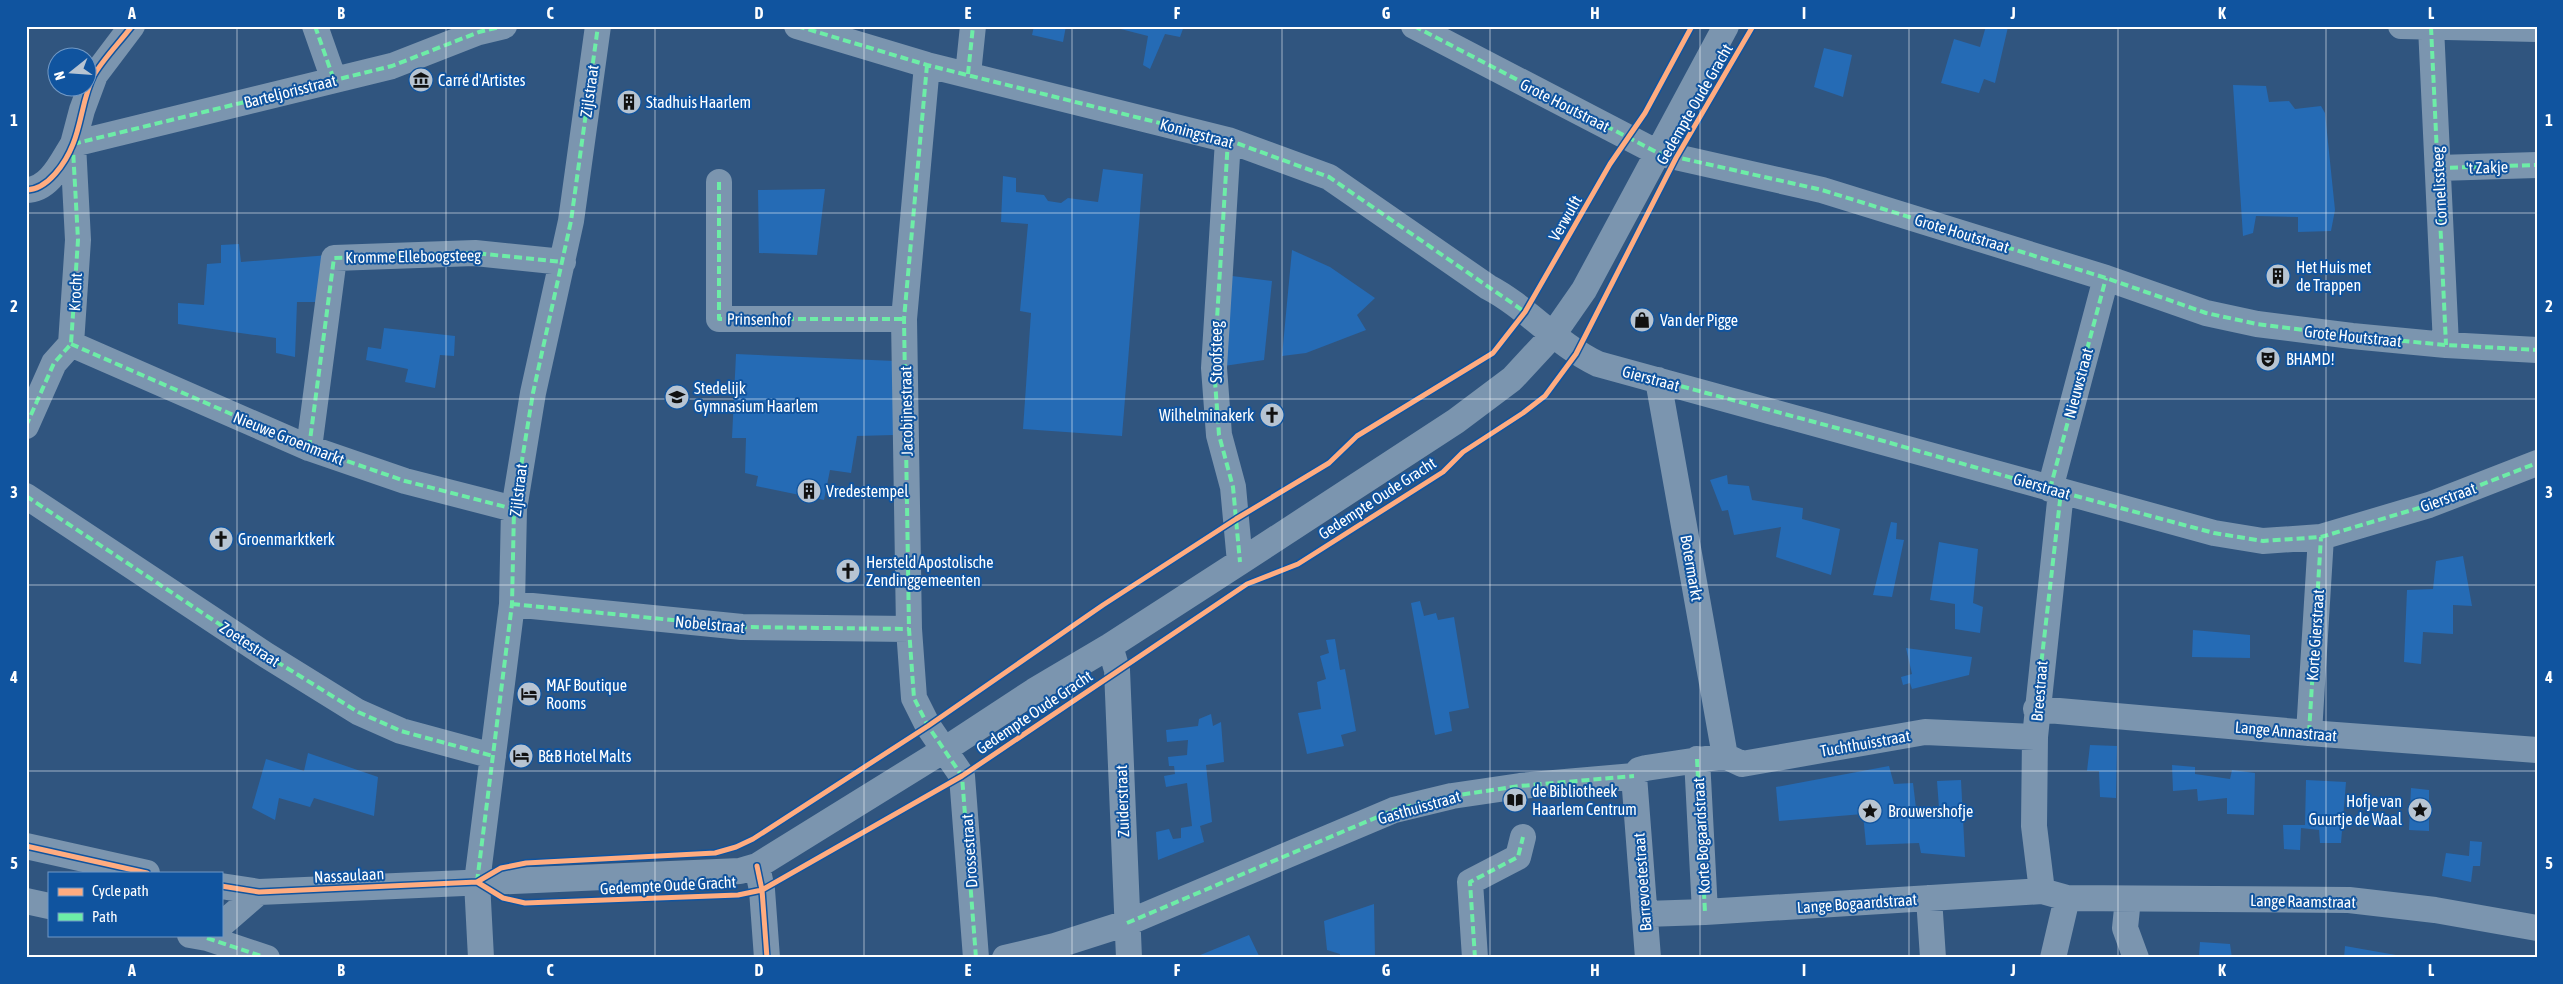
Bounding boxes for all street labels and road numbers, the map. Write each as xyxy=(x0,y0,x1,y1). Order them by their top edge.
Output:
street label: Gedempte Oude Gracht xyxy=(1652,40,1737,168)
street label: Zijlstraat xyxy=(576,63,603,119)
street label: Barteljorisstraat xyxy=(242,71,339,112)
street label: Grote Houtstraat xyxy=(1517,75,1613,135)
street label: Koningstraat xyxy=(1158,115,1236,153)
street label: Cornelissteeg xyxy=(2428,146,2451,226)
street label: 't Zakje xyxy=(2466,157,2508,178)
street label: Verwulft xyxy=(1545,192,1585,244)
street label: Grote Houtstraat xyxy=(1913,210,2012,256)
street label: Kromme Elleboogsteeg xyxy=(345,246,481,267)
street label: Krocht xyxy=(65,272,85,312)
street label: Prinsenhof xyxy=(727,309,792,329)
street label: Stoofsteeg xyxy=(1207,321,1226,383)
street label: Grote Houtstraat xyxy=(2303,322,2403,350)
street label: Nieuwstraat xyxy=(2060,346,2096,420)
street label: Gierstraat xyxy=(1621,362,1682,394)
street label: Jacobijnestraat xyxy=(896,365,917,456)
street label: Nieuwe Groenmarkt xyxy=(231,408,347,469)
street label: Gedempte Oude Gracht xyxy=(1315,453,1440,543)
street label: Zijlstraat xyxy=(506,462,531,517)
street label: Gierstraat xyxy=(2011,469,2073,503)
street label: Gierstraat xyxy=(2418,478,2479,515)
street label: Botermarkt xyxy=(1677,534,1707,603)
street label: Korte Gierstraat xyxy=(2303,588,2327,681)
street label: Nobelstraat xyxy=(674,612,746,636)
street label: Zoetestraat xyxy=(217,618,284,670)
street label: Breestraat xyxy=(2027,659,2051,722)
street label: Gedempte Oude Gracht xyxy=(972,666,1096,758)
street label: Lange Annastraat xyxy=(2234,718,2338,745)
street label: Tuchthuisstraat xyxy=(1819,726,1912,760)
street label: Zuiderstraat xyxy=(1112,764,1132,837)
street label: Korte Bogaardstraat xyxy=(1689,777,1714,895)
street label: Gasthuisstraat xyxy=(1376,787,1463,827)
street label: Drossestraat xyxy=(957,813,981,888)
street label: Barrevoetestraat xyxy=(1630,832,1654,932)
street label: Nassaulaan xyxy=(313,864,385,886)
street label: Gedempte Oude Gracht xyxy=(599,872,737,899)
street label: Lange Bogaardstraat xyxy=(1796,890,1918,917)
street label: Lange Raamstraat xyxy=(2250,891,2357,912)

